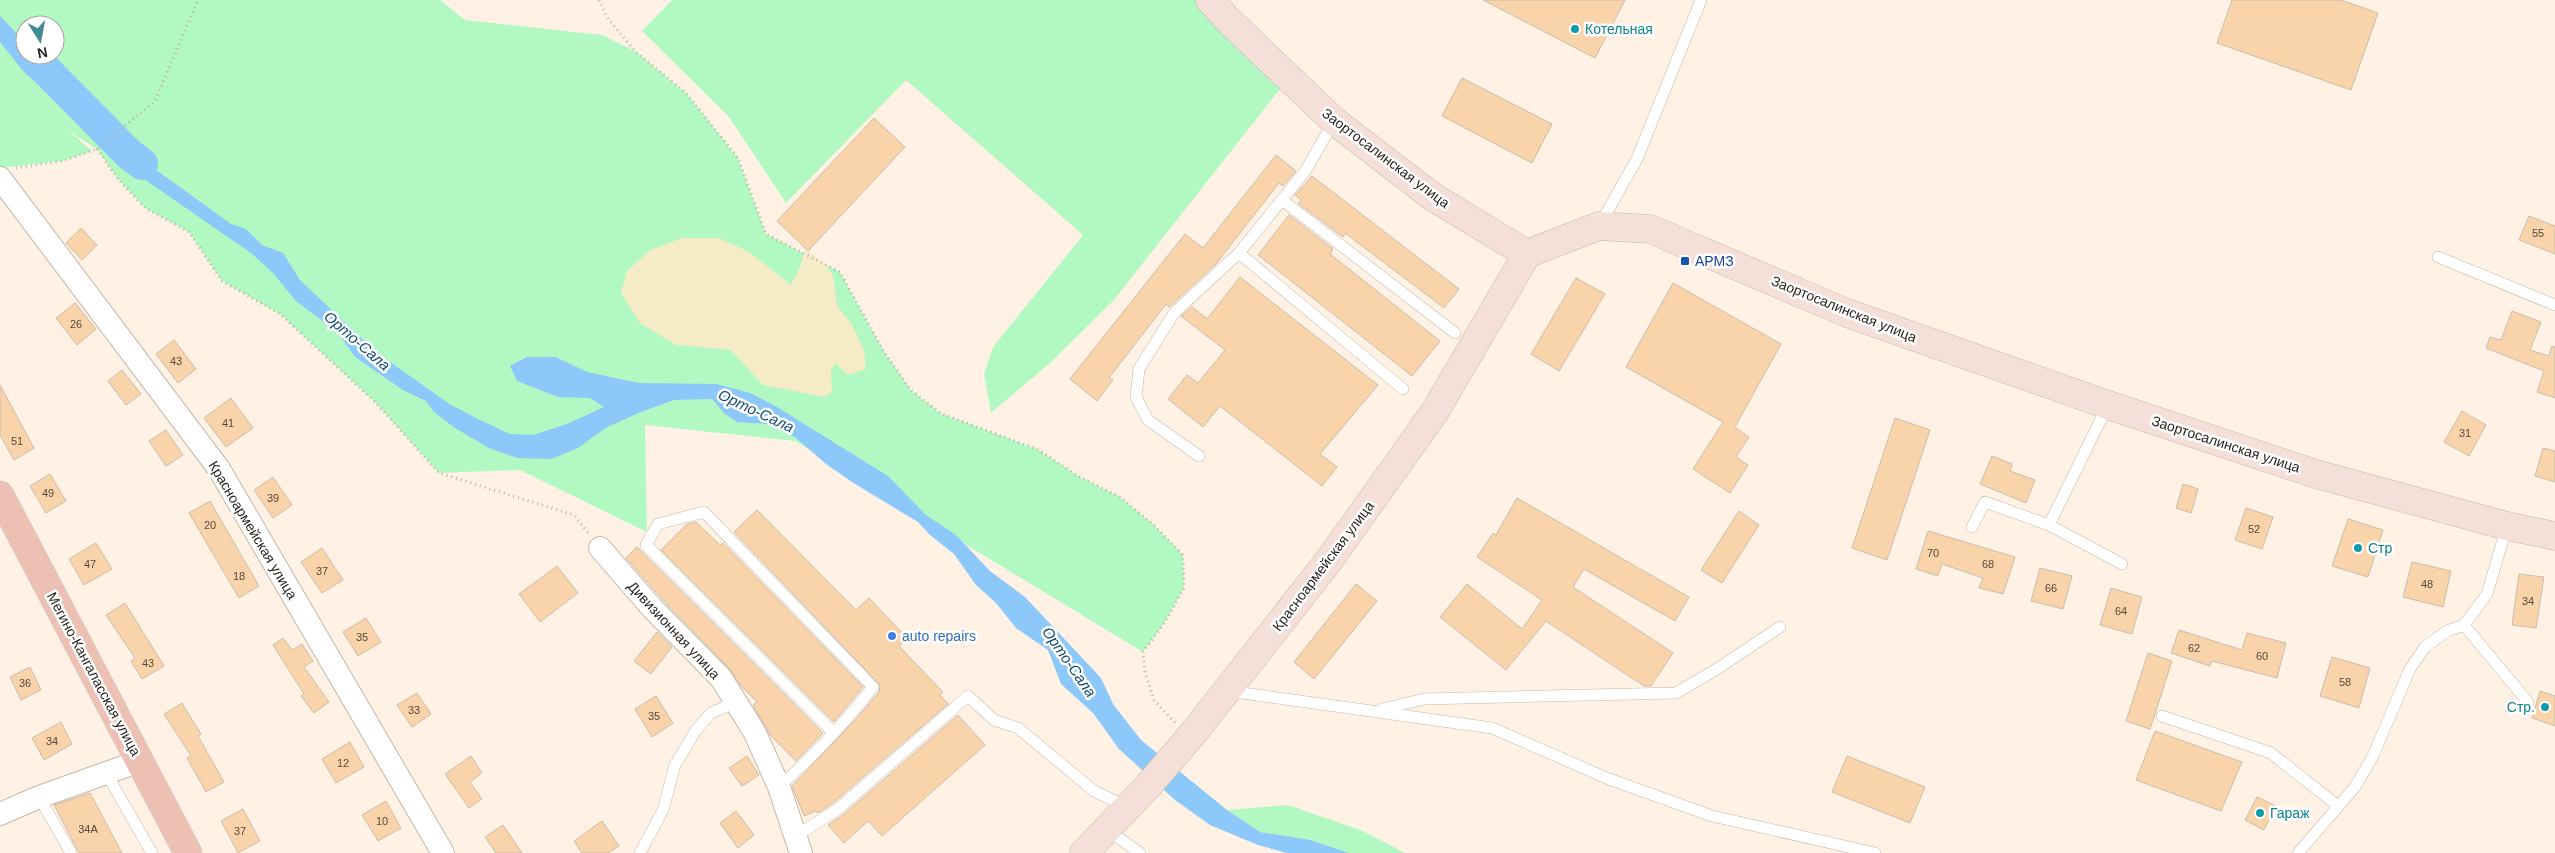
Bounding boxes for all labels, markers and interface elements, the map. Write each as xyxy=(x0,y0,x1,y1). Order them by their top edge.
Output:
north arrow xyxy=(15,15,65,65)
place label: Котельная xyxy=(1585,21,1653,37)
marker: Котельная xyxy=(1569,23,1581,35)
text: N xyxy=(36,44,49,62)
street label: Заортосалинская улица xyxy=(1319,105,1453,211)
house number: 55 xyxy=(2532,227,2544,239)
place label: АРМЗ xyxy=(1695,253,1734,269)
marker: АРМЗ xyxy=(1679,255,1691,267)
street label: Заортосалинская улица xyxy=(1769,273,1919,346)
water label: Орто-Сала xyxy=(321,307,394,374)
house number: 26 xyxy=(70,318,82,330)
house number: 43 xyxy=(170,355,182,367)
water label: Орто-Сала xyxy=(716,386,797,436)
street label: Заортосалинская улица xyxy=(2150,412,2302,476)
house number: 41 xyxy=(222,417,234,429)
house number: 31 xyxy=(2459,427,2471,439)
house number: 51 xyxy=(11,435,23,447)
street label: Красноармейская улица xyxy=(205,458,301,602)
house number: 49 xyxy=(42,487,54,499)
house number: 39 xyxy=(267,492,279,504)
street label: Красноармейская улица xyxy=(1269,498,1377,634)
house number: 20 xyxy=(204,519,216,531)
house number: 52 xyxy=(2248,523,2260,535)
place label: Стр xyxy=(2368,540,2393,556)
marker: Стр xyxy=(2352,542,2364,554)
house number: 70 xyxy=(1927,547,1939,559)
house number: 47 xyxy=(84,558,96,570)
house number: 68 xyxy=(1982,558,1994,570)
house number: 37 xyxy=(316,565,328,577)
house number: 18 xyxy=(233,570,245,582)
street label: Дивизионная улица xyxy=(625,578,724,682)
house number: 48 xyxy=(2421,578,2433,590)
house number: 66 xyxy=(2045,582,2057,594)
street label: Мегино-Кангаласская улица xyxy=(44,589,144,759)
house number: 34 xyxy=(2522,595,2534,607)
house number: 64 xyxy=(2115,605,2127,617)
water label: Орто-Сала xyxy=(1039,623,1100,700)
place label: auto repairs xyxy=(902,628,976,644)
marker: auto repairs xyxy=(886,630,898,642)
house number: 35 xyxy=(356,631,368,643)
house number: 62 xyxy=(2188,642,2200,654)
house number: 60 xyxy=(2256,650,2268,662)
house number: 43 xyxy=(142,657,154,669)
house number: 58 xyxy=(2339,676,2351,688)
house number: 36 xyxy=(19,677,31,689)
place label: Стр. xyxy=(2507,699,2535,715)
marker: Стр. xyxy=(2539,701,2551,713)
house number: 33 xyxy=(408,704,420,716)
house number: 35 xyxy=(648,710,660,722)
house number: 34 xyxy=(46,735,58,747)
house number: 12 xyxy=(337,757,349,769)
place label: Гараж xyxy=(2270,805,2310,821)
marker: Гараж xyxy=(2254,807,2266,819)
house number: 10 xyxy=(376,815,388,827)
house number: 34А xyxy=(78,823,98,835)
house number: 37 xyxy=(234,825,246,837)

